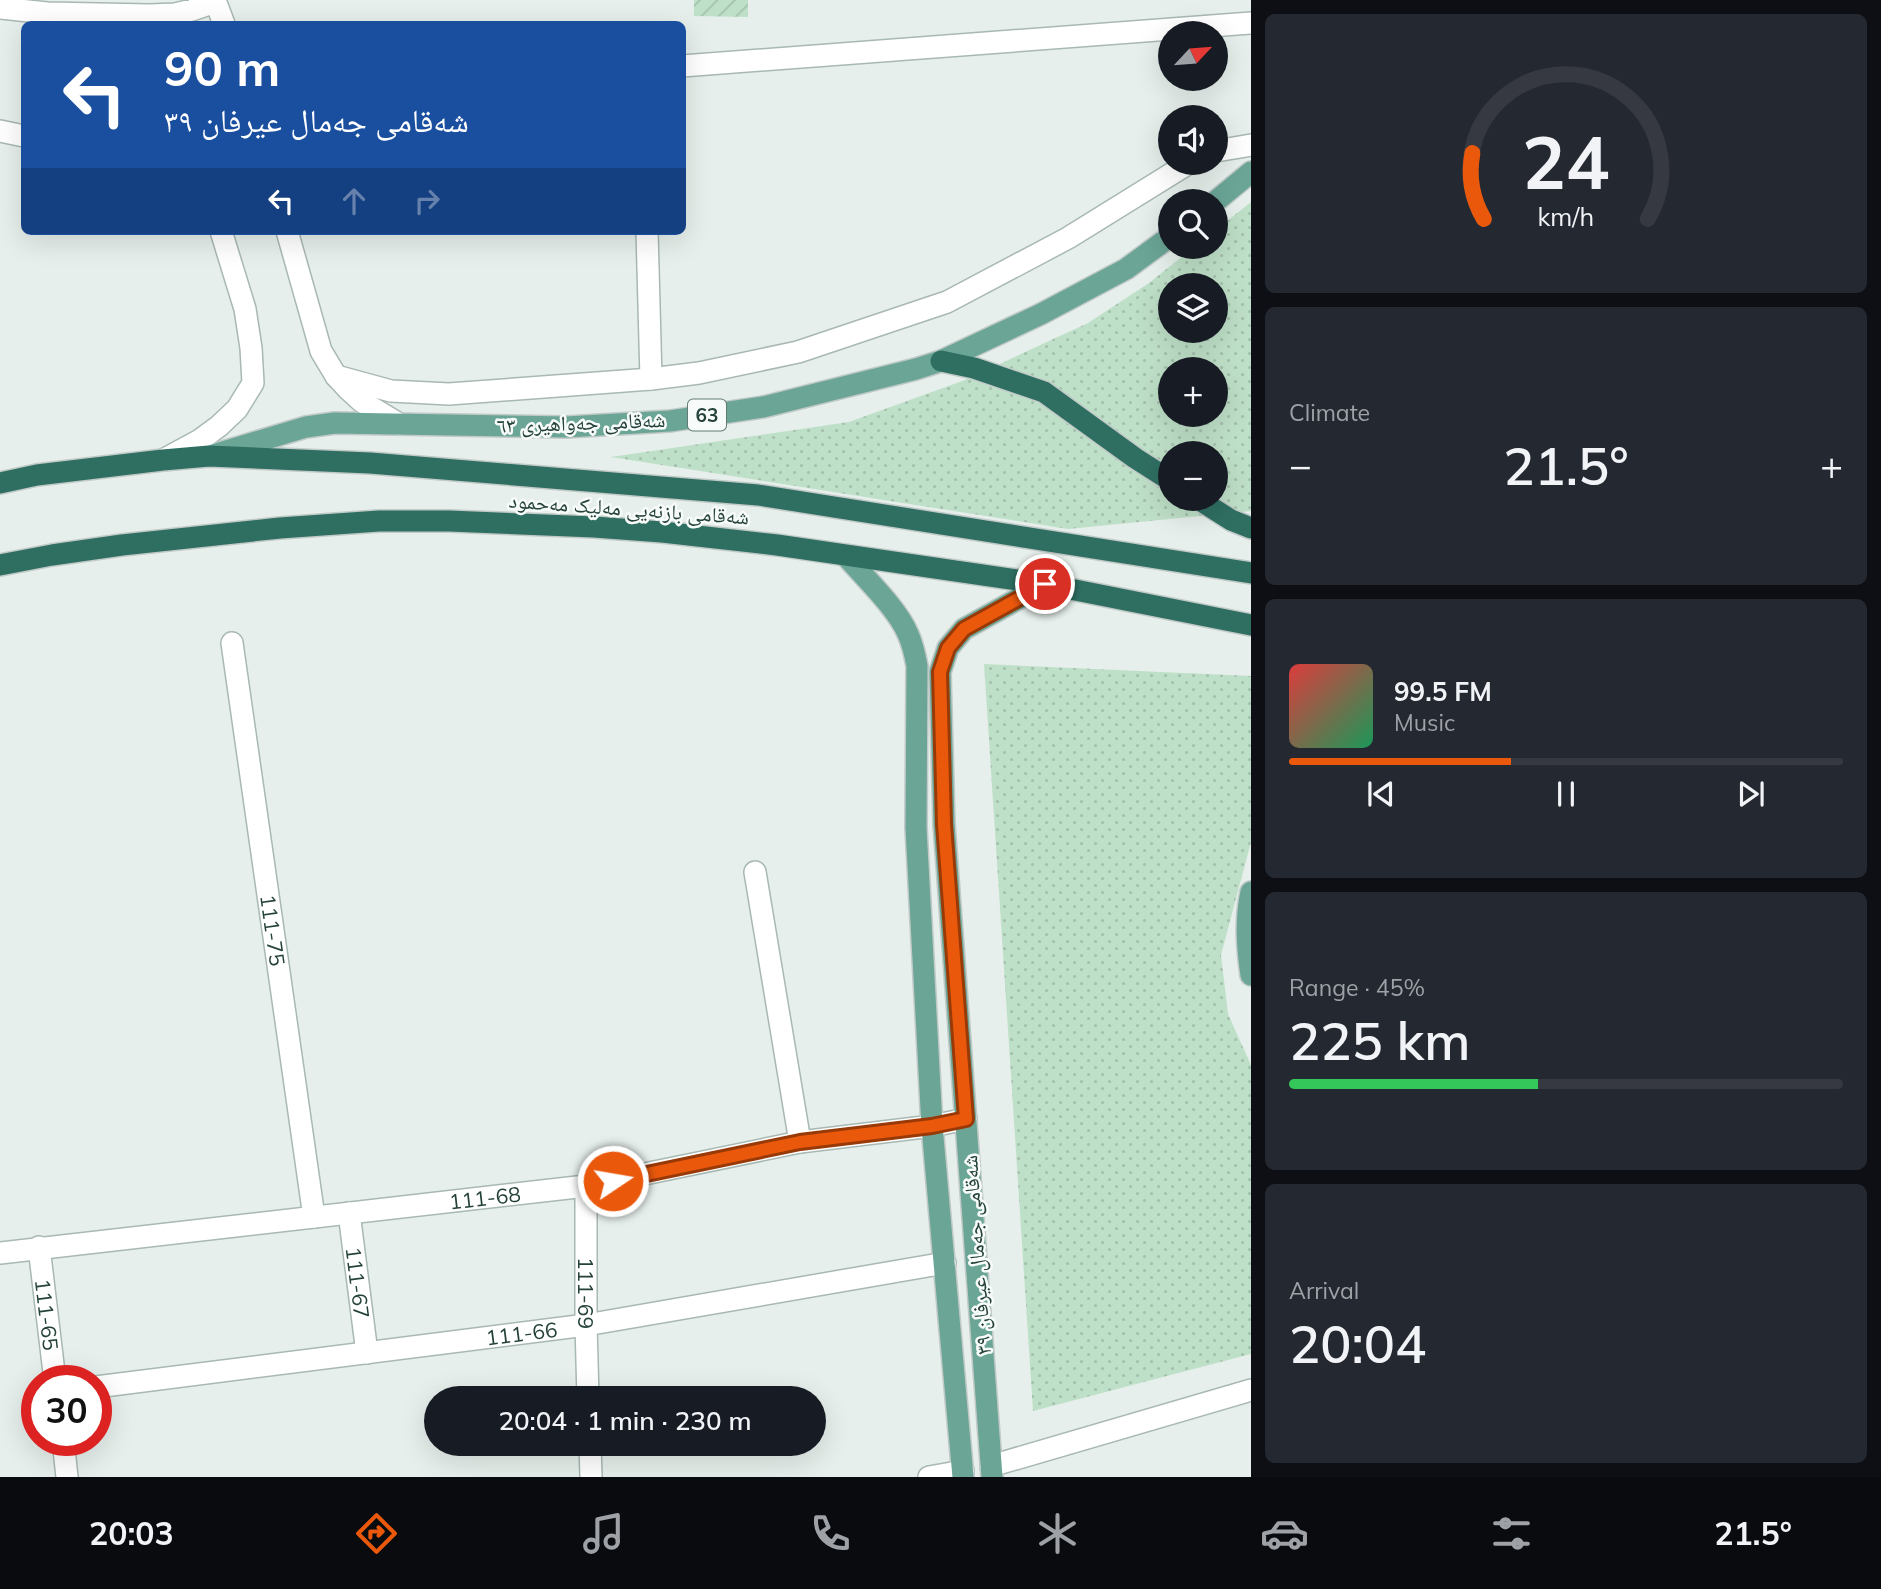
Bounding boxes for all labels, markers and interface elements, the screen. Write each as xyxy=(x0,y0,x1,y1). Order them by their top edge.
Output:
north arrow xyxy=(1158,21,1228,91)
map controls xyxy=(1158,21,1228,511)
text: 90 m xyxy=(164,37,280,98)
icon: left xyxy=(49,49,140,140)
text: شەقامی جەمال عیرفان ٣٩ xyxy=(164,100,469,140)
button: sound xyxy=(1158,105,1228,175)
text: 24 xyxy=(1522,117,1610,208)
icon: left xyxy=(262,182,300,220)
icon: ahead xyxy=(335,182,373,220)
icon: right xyxy=(408,182,446,220)
button: search xyxy=(1158,189,1228,259)
text: km/h xyxy=(1538,201,1594,232)
button: layers xyxy=(1158,273,1228,343)
button: + xyxy=(1158,357,1228,427)
text: Climate xyxy=(1289,398,1370,427)
road number: 63 xyxy=(688,400,726,430)
street label: شەقامی جەواهیری ٦٣ xyxy=(496,406,666,439)
text: 21.5° xyxy=(1503,433,1629,498)
button: − xyxy=(1158,441,1228,511)
text: − xyxy=(1289,441,1312,489)
text: + xyxy=(1820,441,1843,489)
street label: شەقامی بازنەیی مەلیک مەحمود xyxy=(508,487,750,530)
pin xyxy=(1015,554,1075,614)
icon: arrive xyxy=(1026,565,1064,603)
text: 99.5 FM xyxy=(1394,675,1492,708)
text: Music xyxy=(1394,708,1455,737)
icon: previous xyxy=(1362,775,1400,813)
icon: pause xyxy=(1547,775,1585,813)
icon: next xyxy=(1732,775,1770,813)
street label: 111-75 xyxy=(255,893,291,968)
text: Range · 45% xyxy=(1289,973,1425,1002)
text: 225 km xyxy=(1289,1008,1470,1073)
position arrow xyxy=(576,1144,650,1218)
street label: شەقامی جەمال عیرفان ٣٩ xyxy=(956,1154,997,1356)
street label: 111-68 xyxy=(448,1181,522,1215)
street label: 111-67 xyxy=(340,1245,375,1320)
street label: 111-69 xyxy=(573,1257,599,1329)
text: Arrival xyxy=(1289,1276,1359,1305)
street label: 111-65 xyxy=(30,1277,64,1352)
text: 20:04 xyxy=(1289,1311,1426,1376)
street label: 111-66 xyxy=(484,1316,559,1351)
speed limit sign: 30 xyxy=(21,1365,112,1456)
text: 20:04 · 1 min · 230 m xyxy=(498,1404,752,1437)
icon: directions xyxy=(352,1509,401,1558)
icon: music xyxy=(579,1509,628,1558)
icon: phone xyxy=(806,1509,855,1558)
icon: climate xyxy=(1033,1509,1082,1558)
icon: car xyxy=(1260,1509,1309,1558)
icon: filters xyxy=(1487,1509,1536,1558)
text: 20:03 xyxy=(89,1513,174,1553)
text: 21.5° xyxy=(1714,1513,1792,1553)

